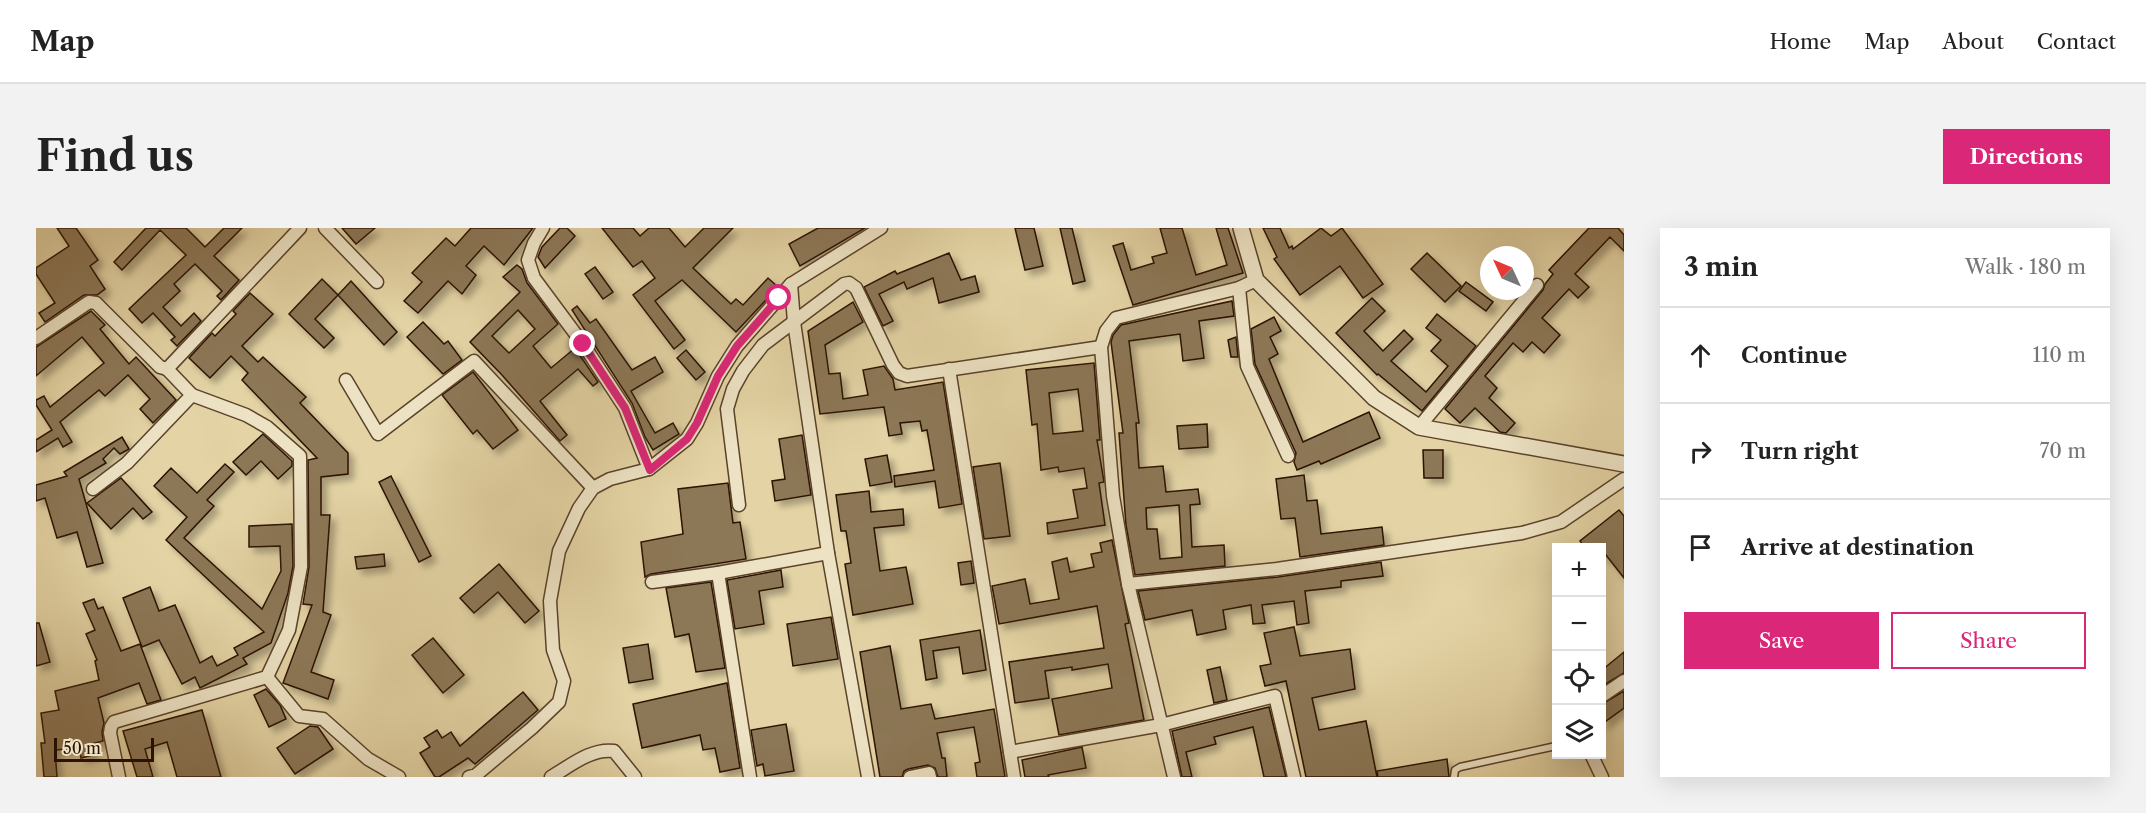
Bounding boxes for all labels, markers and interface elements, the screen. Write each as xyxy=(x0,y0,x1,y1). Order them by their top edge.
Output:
text: Map xyxy=(30,24,94,58)
text: Home xyxy=(1770,29,1831,54)
text: Map xyxy=(1864,29,1909,54)
text: About xyxy=(1942,29,2004,54)
text: Contact xyxy=(2037,29,2116,54)
button: Directions xyxy=(1943,129,2110,184)
text: Find us xyxy=(36,130,194,182)
north arrow xyxy=(1480,246,1534,300)
text: 3 min xyxy=(1684,251,1758,283)
text: Walk · 180 m xyxy=(1965,255,2086,279)
route start xyxy=(765,284,791,310)
route end xyxy=(569,330,595,356)
icon: ahead xyxy=(1684,339,1717,372)
text: Continue xyxy=(1741,342,1847,369)
text: 110 m xyxy=(2033,343,2086,367)
icon: right xyxy=(1684,435,1717,468)
text: Turn right xyxy=(1741,438,1859,465)
text: 70 m xyxy=(2040,439,2086,463)
icon: arrive xyxy=(1684,531,1717,564)
text: Arrive at destination xyxy=(1741,534,1974,561)
map controls xyxy=(1552,543,1606,759)
button: + xyxy=(1552,543,1606,597)
button: − xyxy=(1552,597,1606,651)
button: Save xyxy=(1684,612,1879,669)
button: Share xyxy=(1891,612,2086,669)
button: locate xyxy=(1552,651,1606,705)
button: layers xyxy=(1552,705,1606,759)
scale bar xyxy=(54,735,154,762)
text: 50 m xyxy=(63,738,101,758)

